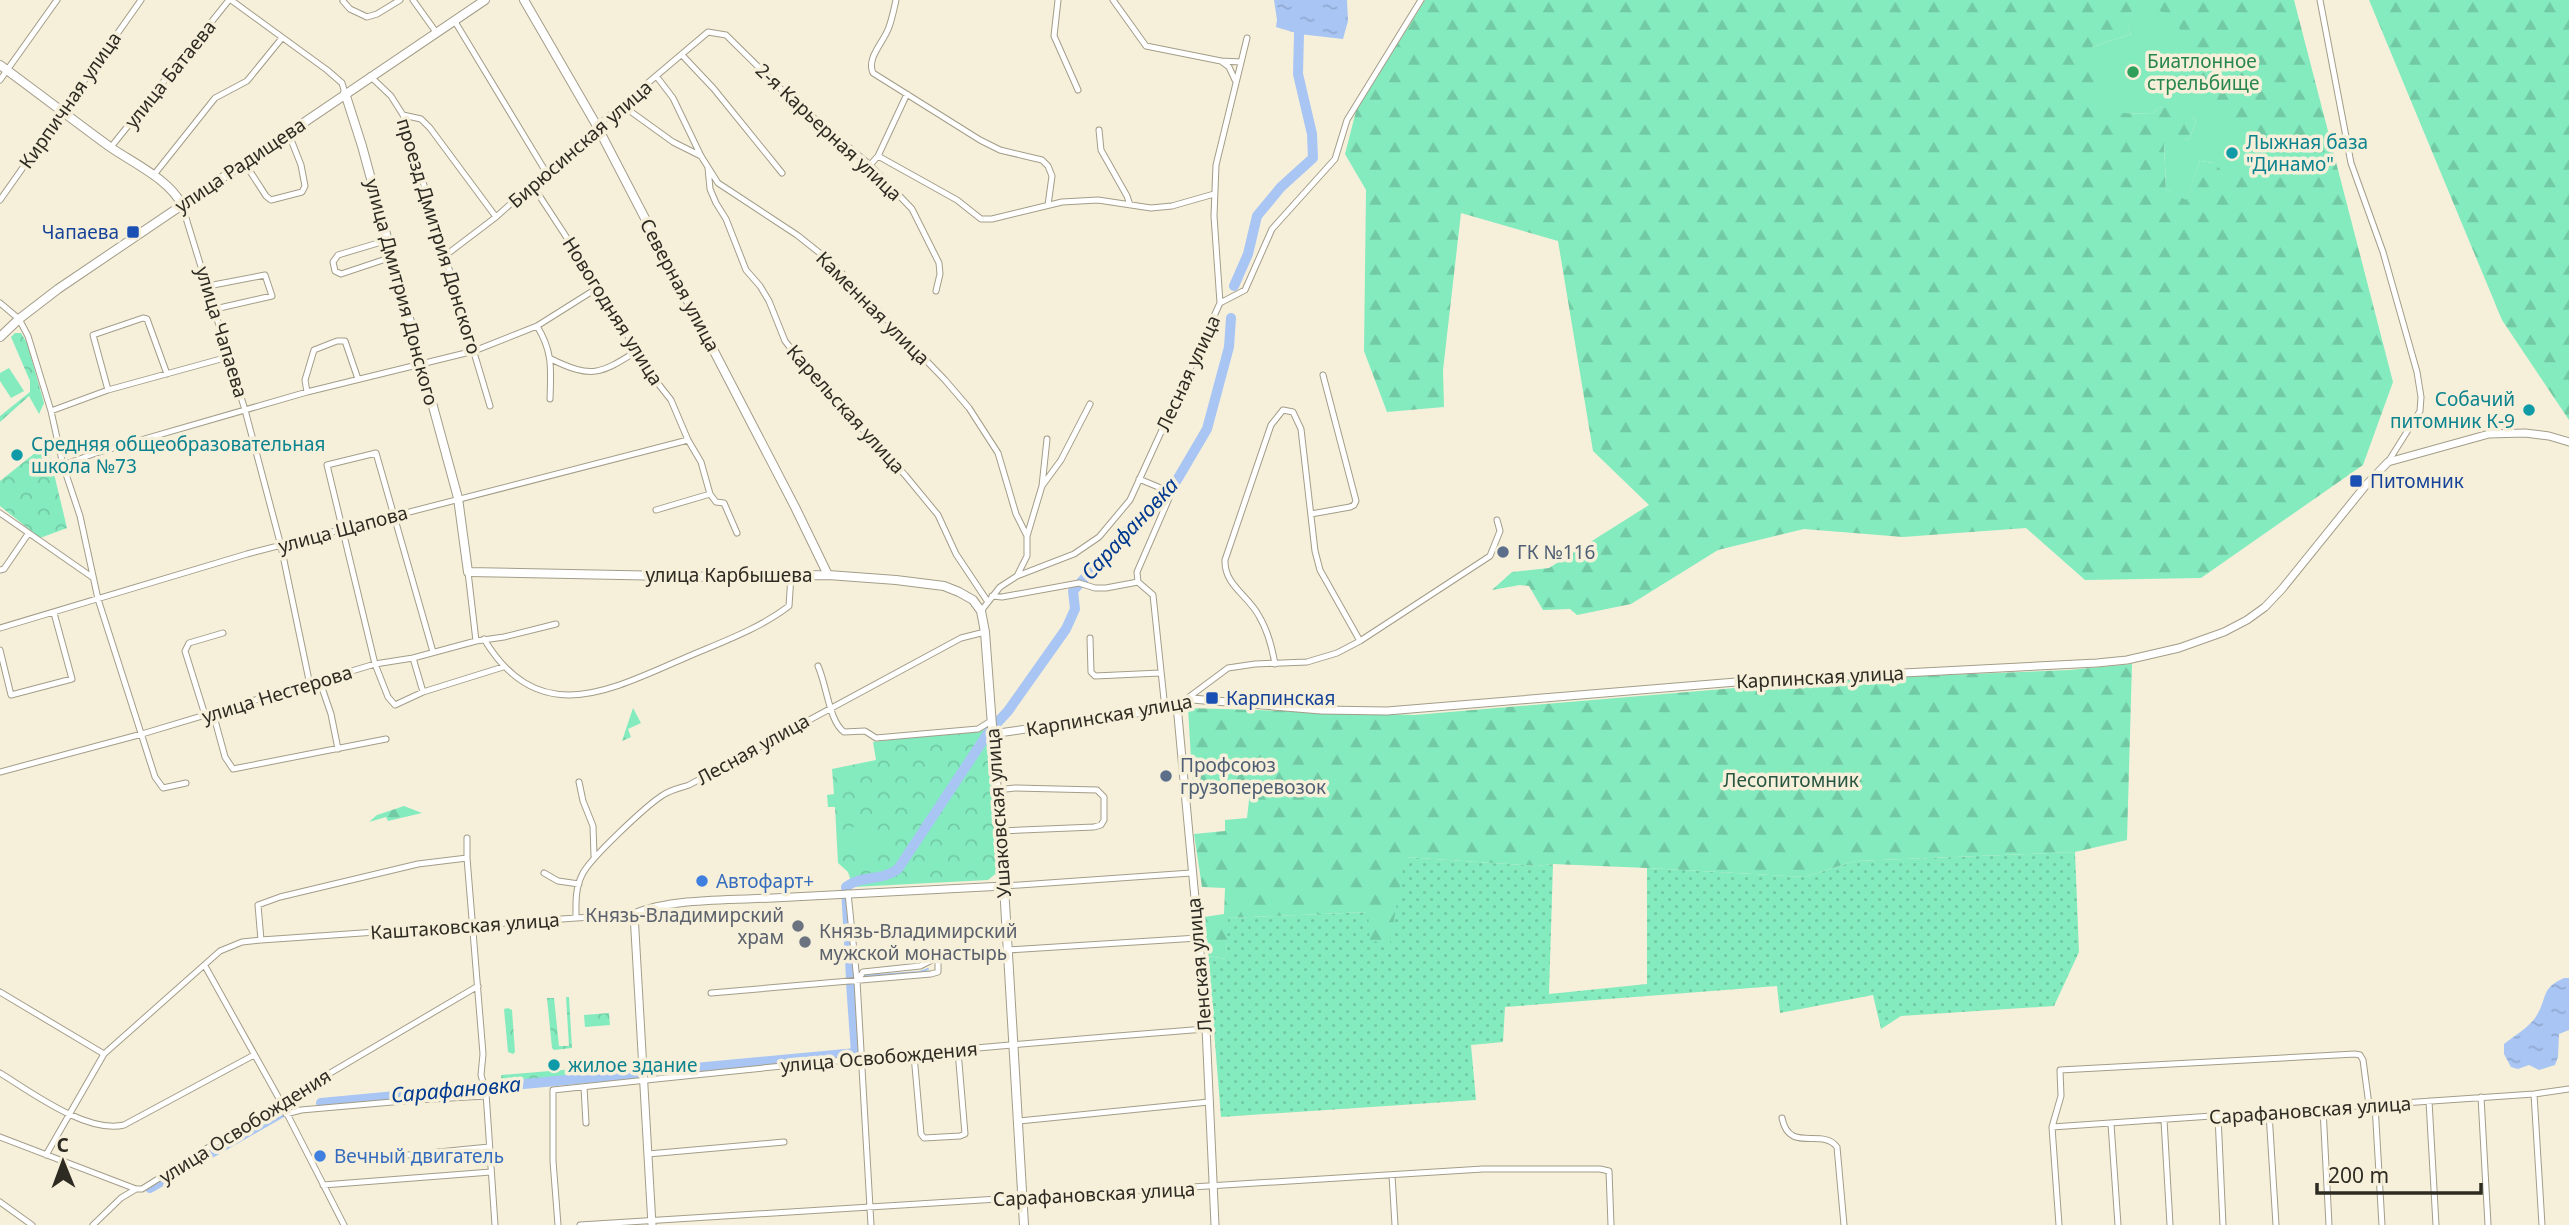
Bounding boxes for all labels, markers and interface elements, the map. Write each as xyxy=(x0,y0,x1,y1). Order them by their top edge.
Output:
street label: улица Батаева xyxy=(118,15,222,133)
street label: Кирпичная улица xyxy=(13,26,127,174)
place label: Биатлонное стрельбище xyxy=(2147,48,2259,96)
street label: 2-я Карьерная улица xyxy=(750,57,908,207)
marker: Биатлонное стрельбище xyxy=(2125,64,2141,80)
street label: Бирюсинская улица xyxy=(503,74,657,214)
street label: улица Радищева xyxy=(170,112,310,218)
street label: проезд Дмитрия Донского xyxy=(391,115,487,357)
place label: Лыжная база "Динамо" xyxy=(2246,129,2368,177)
marker: Лыжная база "Динамо" xyxy=(2224,145,2240,161)
street label: улица Дмитрия Донского xyxy=(359,176,445,408)
street label: Северная улица xyxy=(634,214,726,356)
place label: Чапаева xyxy=(42,219,119,245)
marker: Чапаева xyxy=(125,224,141,240)
street label: Новогодняя улица xyxy=(557,232,669,390)
street label: Каменная улица xyxy=(810,245,936,371)
street label: улица Чапаева xyxy=(190,263,254,401)
street label: Лесная улица xyxy=(1150,311,1226,435)
street label: Карельская улица xyxy=(781,339,911,479)
place label: Собачий питомник К-9 xyxy=(2390,386,2515,434)
marker: Собачий питомник К-9 xyxy=(2521,402,2537,418)
place label: Средняя общеобразовательная школа №73 xyxy=(31,431,325,479)
marker: Средняя общеобразовательная школа №73 xyxy=(9,447,25,463)
place label: Питомник xyxy=(2370,468,2464,494)
water label: Сарафановка xyxy=(1075,471,1184,586)
marker: Питомник xyxy=(2348,473,2364,489)
street label: улица Щапова xyxy=(275,499,411,559)
place label: ГК №116 xyxy=(1517,539,1595,565)
marker: ГК №116 xyxy=(1495,544,1511,560)
street label: улица Карбышева xyxy=(645,562,813,588)
street label: улица Нестерова xyxy=(199,659,355,729)
street label: Карпинская улица xyxy=(1735,660,1905,694)
place label: Карпинская xyxy=(1226,685,1335,711)
street label: Карпинская улица xyxy=(1024,688,1194,742)
marker: Карпинская xyxy=(1204,690,1220,706)
street label: Лесная улица xyxy=(692,707,814,791)
street label: Ушаковская улица xyxy=(979,727,1017,899)
place label: Профсоюз грузоперевозок xyxy=(1180,752,1326,800)
park label: Лесопитомник xyxy=(1723,767,1859,793)
marker: Профсоюз грузоперевозок xyxy=(1158,768,1174,784)
place label: Автофарт+ xyxy=(716,868,814,894)
marker: Автофарт+ xyxy=(694,873,710,889)
street label: Ленская улица xyxy=(1180,897,1218,1033)
place label: Князь-Владимирский храм xyxy=(585,902,784,950)
street label: Каштаковская улица xyxy=(369,906,561,946)
marker: Князь-Владимирский храм xyxy=(790,918,806,934)
place label: Князь-Владимирский мужской монастырь xyxy=(819,918,1018,966)
marker: Князь-Владимирский мужской монастырь xyxy=(797,934,813,950)
street label: улица Освобождения xyxy=(779,1035,979,1079)
place label: жилое здание xyxy=(568,1052,697,1078)
marker: жилое здание xyxy=(546,1057,562,1073)
street label: улица Освобождения xyxy=(154,1063,336,1189)
water label: Сарафановка xyxy=(390,1069,522,1109)
street label: Сарафановская улица xyxy=(2208,1090,2412,1130)
north arrow xyxy=(28,1127,98,1197)
text: С xyxy=(56,1132,69,1158)
place label: Вечный двигатель xyxy=(334,1143,504,1169)
marker: Вечный двигатель xyxy=(312,1148,328,1164)
scale bar xyxy=(2317,1152,2482,1196)
text: 200 m xyxy=(2328,1161,2389,1189)
street label: Сарафановская улица xyxy=(992,1176,1196,1212)

